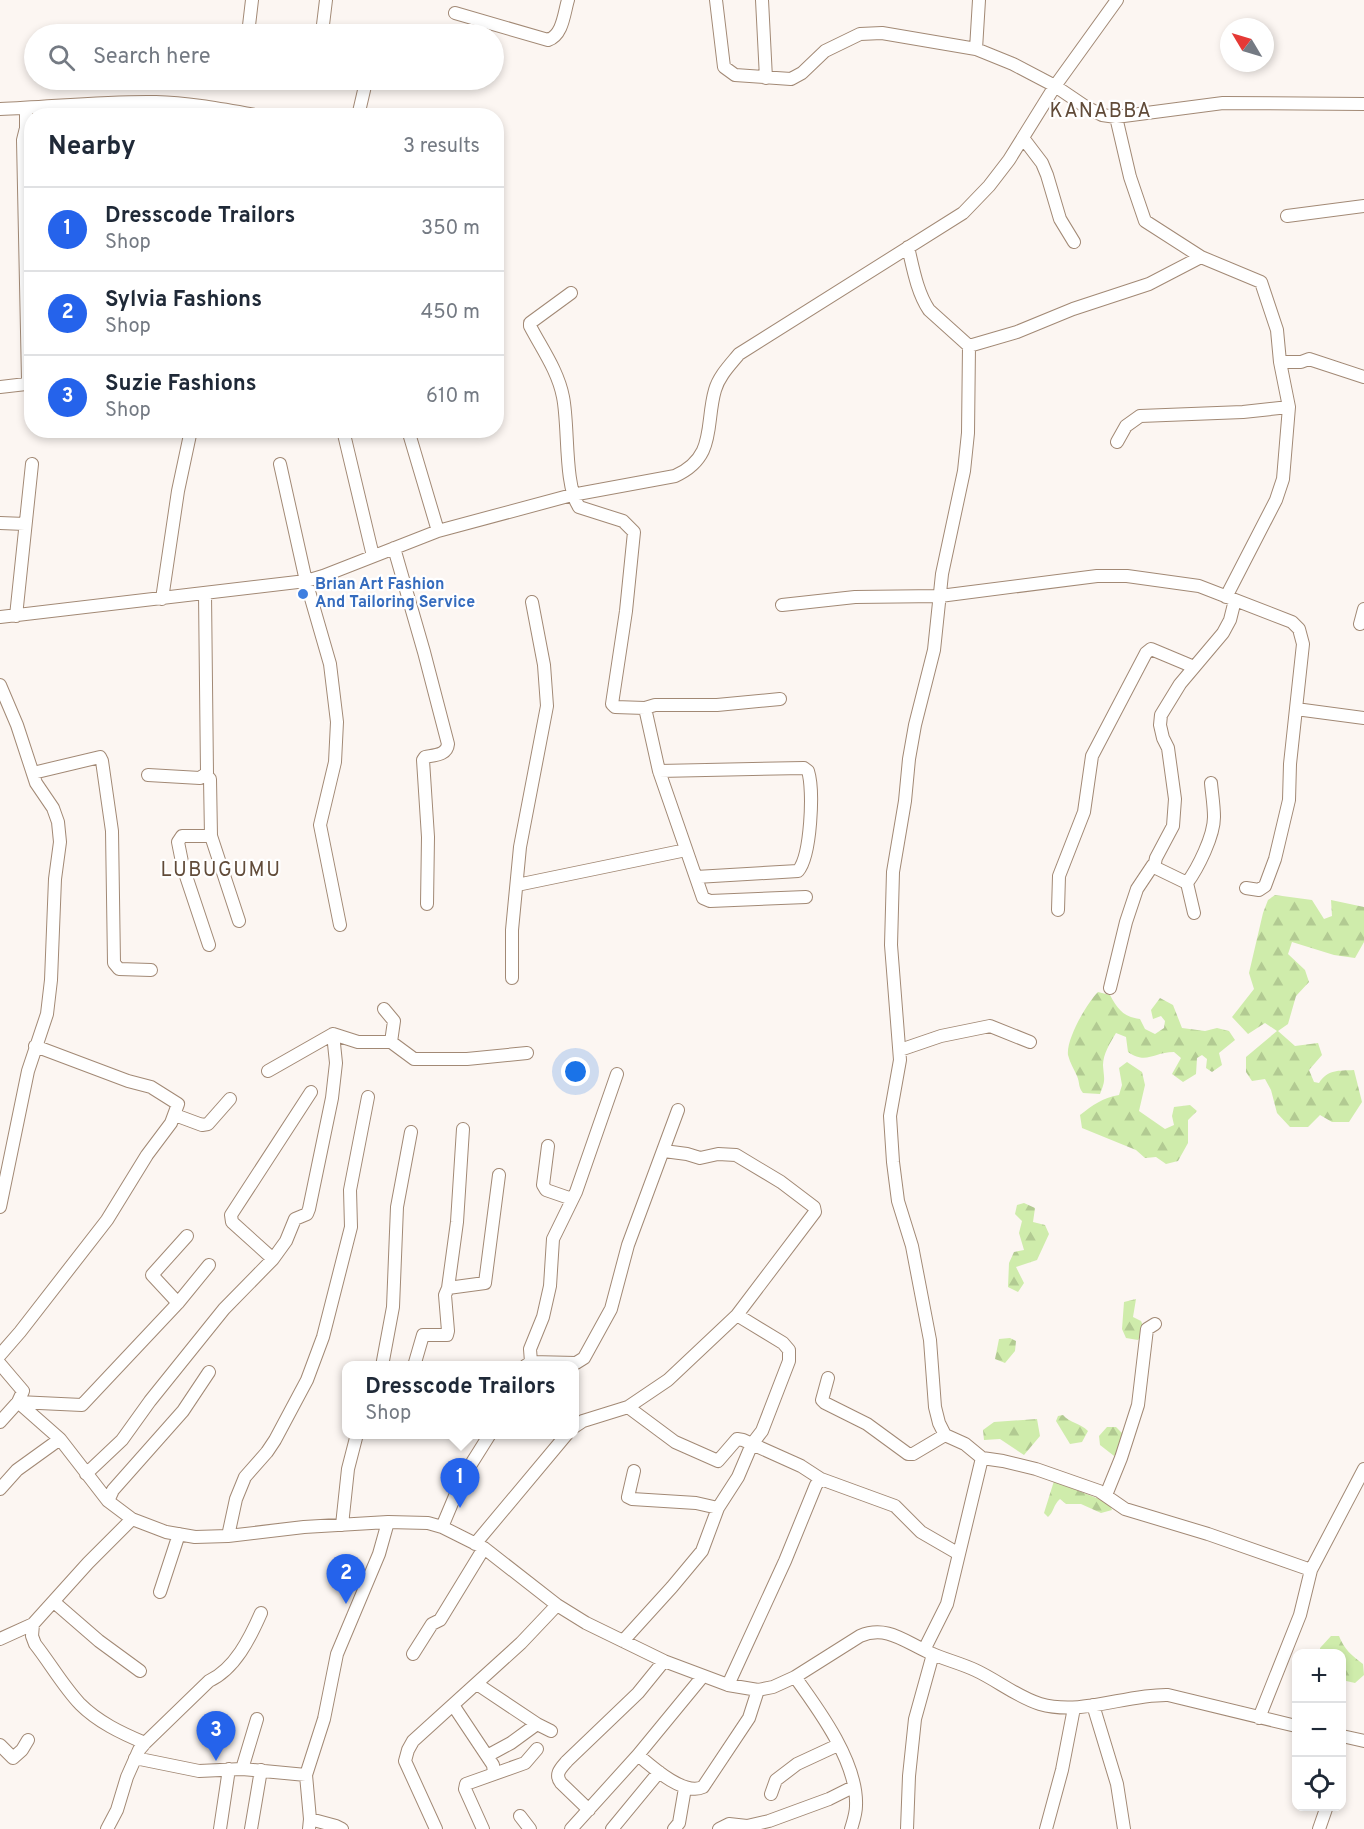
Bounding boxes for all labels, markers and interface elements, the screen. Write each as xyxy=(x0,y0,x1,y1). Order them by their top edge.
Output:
north arrow xyxy=(1220,18,1274,72)
search box xyxy=(24,24,504,90)
icon: search xyxy=(45,41,78,74)
text: Search here xyxy=(93,44,211,71)
district label: KANABBA xyxy=(1050,99,1152,125)
text: Nearby xyxy=(48,131,136,164)
text: 3 results xyxy=(403,134,480,160)
text: Dresscode Trailors xyxy=(105,203,295,230)
text: 1 xyxy=(64,216,72,242)
text: 350 m xyxy=(421,216,480,242)
text: Shop xyxy=(105,230,151,256)
text: Sylvia Fashions xyxy=(105,287,262,314)
text: 2 xyxy=(61,300,74,326)
text: 450 m xyxy=(421,300,480,326)
text: Shop xyxy=(105,314,151,340)
text: Suzie Fashions xyxy=(105,371,257,398)
text: 3 xyxy=(62,384,74,410)
text: 610 m xyxy=(426,384,480,410)
text: Shop xyxy=(105,398,151,424)
place label: Brian Art Fashion And Tailoring Service xyxy=(315,575,475,613)
marker: Brian Art Fashion And Tailoring Service xyxy=(296,587,310,601)
district label: LUBUGUMU xyxy=(161,858,281,884)
your location xyxy=(561,1057,590,1086)
popup xyxy=(342,1361,579,1439)
text: Dresscode Trailors xyxy=(365,1374,556,1401)
text: Shop xyxy=(365,1401,411,1427)
pin: 1 xyxy=(440,1458,480,1508)
pin: 2 xyxy=(326,1554,366,1604)
map controls xyxy=(1292,1649,1346,1811)
button: + xyxy=(1292,1649,1346,1703)
button: − xyxy=(1292,1703,1346,1757)
pin: 3 xyxy=(196,1712,236,1761)
button: locate xyxy=(1292,1757,1346,1811)

